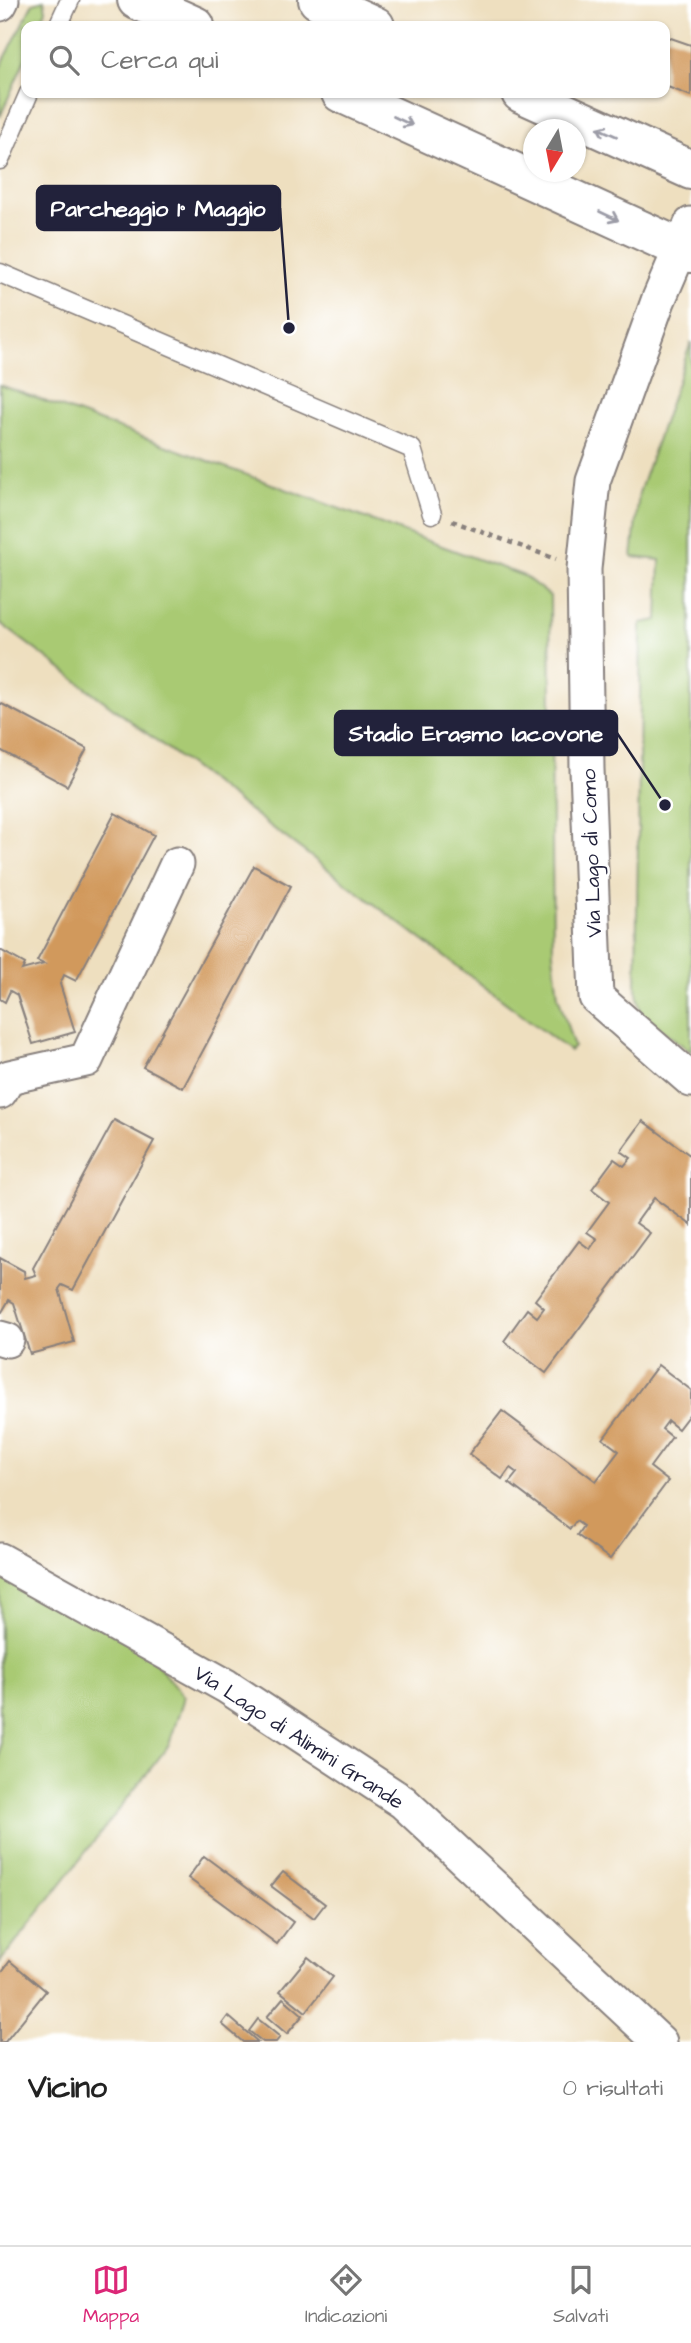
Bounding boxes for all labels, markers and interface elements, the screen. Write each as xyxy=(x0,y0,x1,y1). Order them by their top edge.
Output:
search box xyxy=(21,21,670,98)
icon: search xyxy=(45,41,83,79)
text: Cerca qui xyxy=(101,42,218,78)
one-way arrow xyxy=(391,115,413,128)
north arrow xyxy=(523,119,586,182)
one-way arrow xyxy=(596,124,617,137)
callout: Parcheggio 1° Maggio xyxy=(37,186,280,230)
text: Parcheggio 1° Maggio xyxy=(51,193,265,226)
one-way arrow xyxy=(598,210,620,223)
callout: Stadio Erasmo Iacovone xyxy=(335,711,617,755)
text: Stadio Erasmo Iacovone xyxy=(348,718,604,750)
street label: Via Lago di Como xyxy=(574,768,611,938)
street label: Via Lago di Alimini Grande xyxy=(187,1659,409,1818)
text: Vicino xyxy=(28,2067,107,2109)
text: 0 risultati xyxy=(562,2072,663,2104)
tab: Mappa xyxy=(83,2261,139,2330)
tab: Indicazioni xyxy=(305,2261,387,2330)
tab: Salvati xyxy=(553,2261,608,2330)

